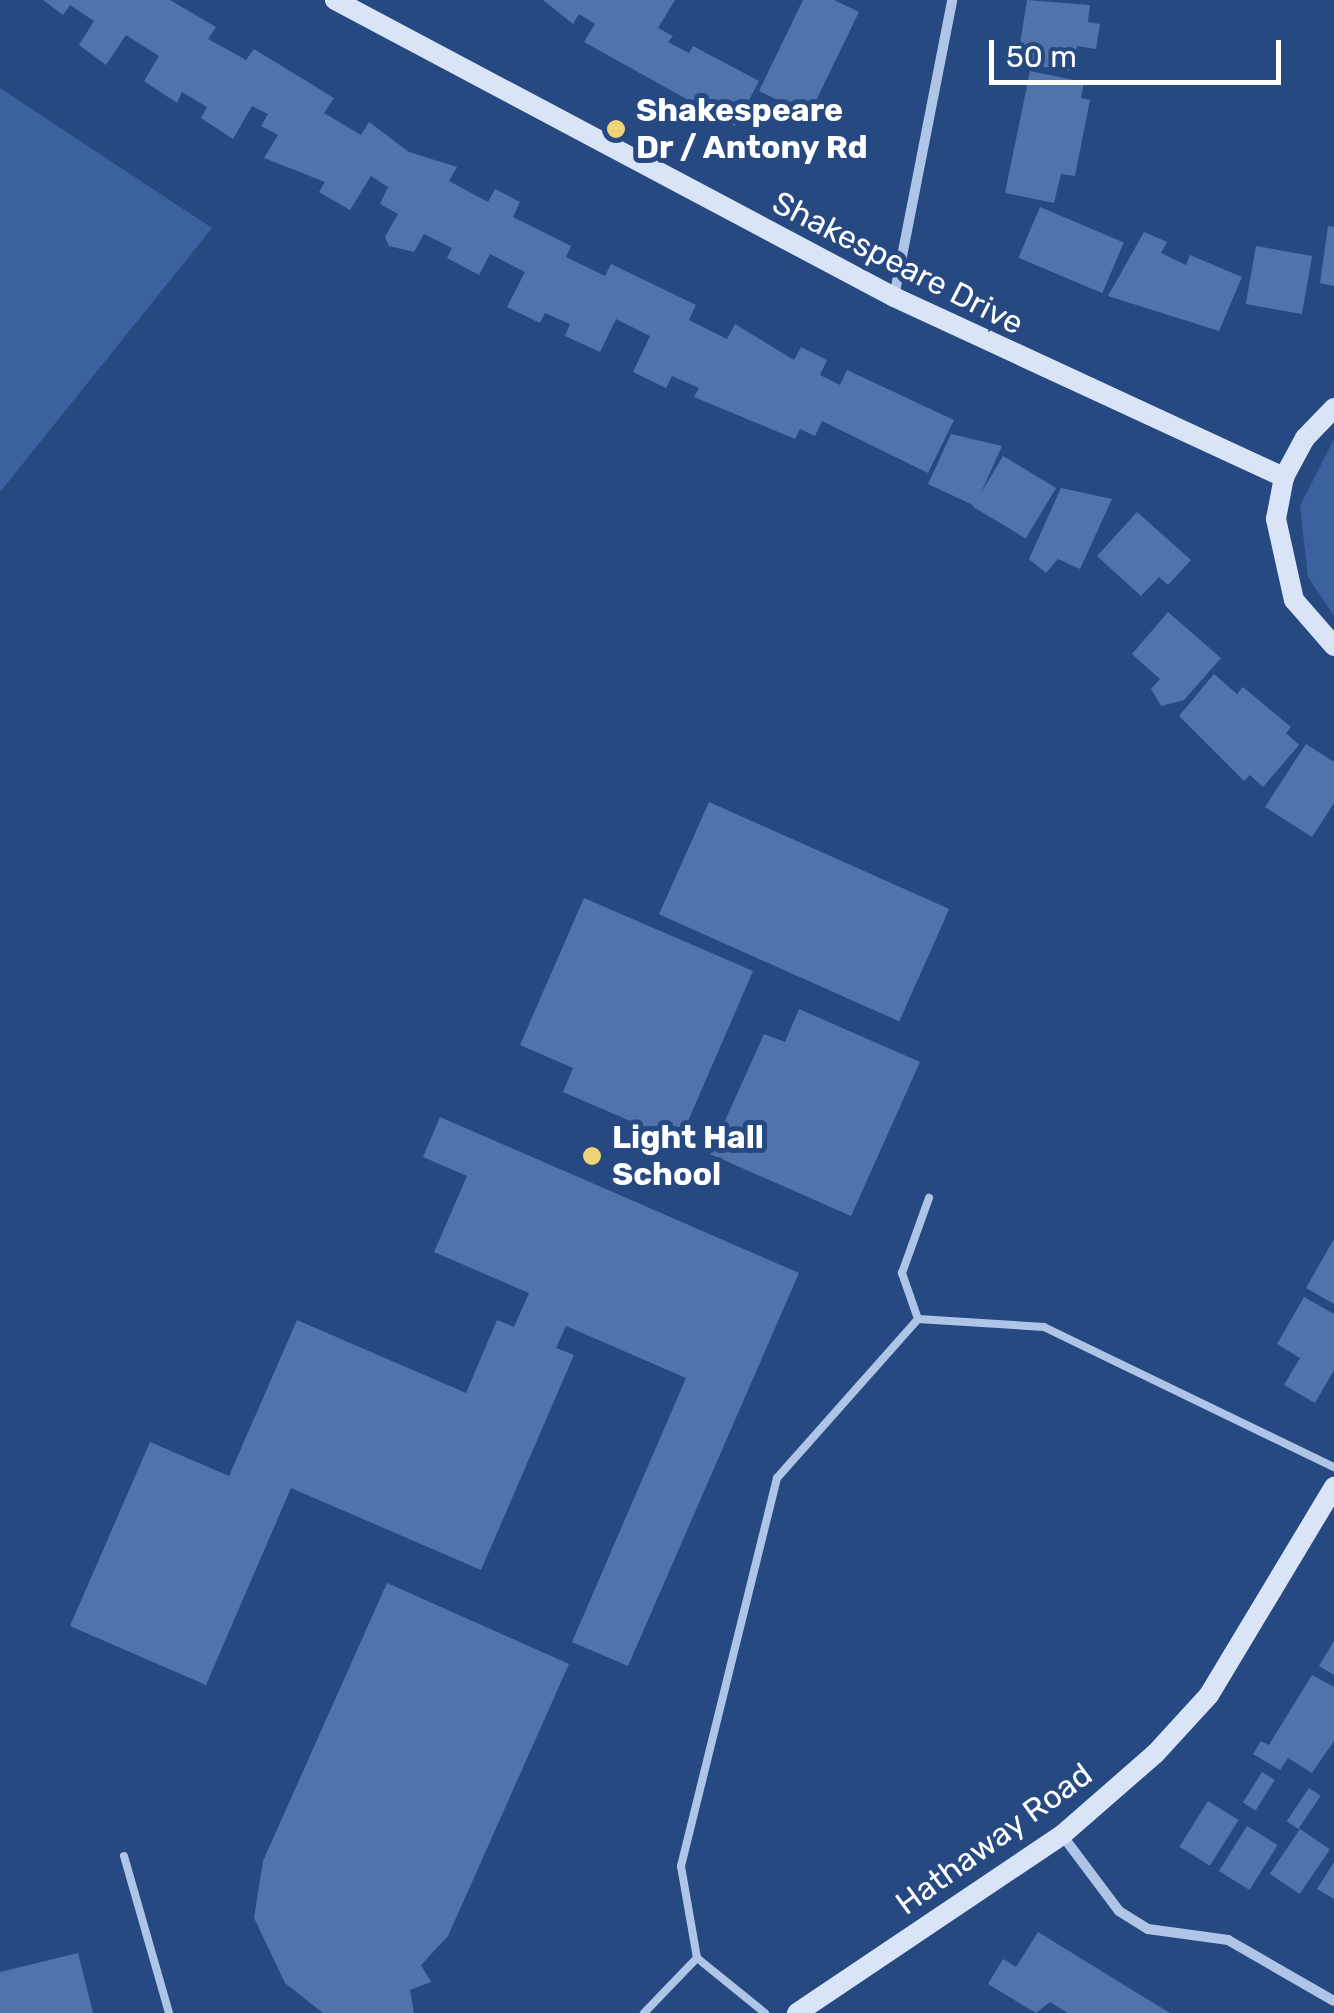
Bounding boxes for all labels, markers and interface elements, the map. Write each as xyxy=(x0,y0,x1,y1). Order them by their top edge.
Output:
scale bar xyxy=(994,20,1286,82)
text: 50 m xyxy=(1006,39,1077,75)
place label: Shakespeare Dr / Antony Rd xyxy=(636,92,870,167)
marker: Shakespeare Dr / Antony Rd xyxy=(605,118,627,140)
street label: Shakespeare Drive xyxy=(766,183,1030,343)
place label: Light Hall School xyxy=(612,1119,764,1194)
marker: Light Hall School xyxy=(581,1145,603,1167)
street label: Hathaway Road xyxy=(888,1755,1100,1923)

